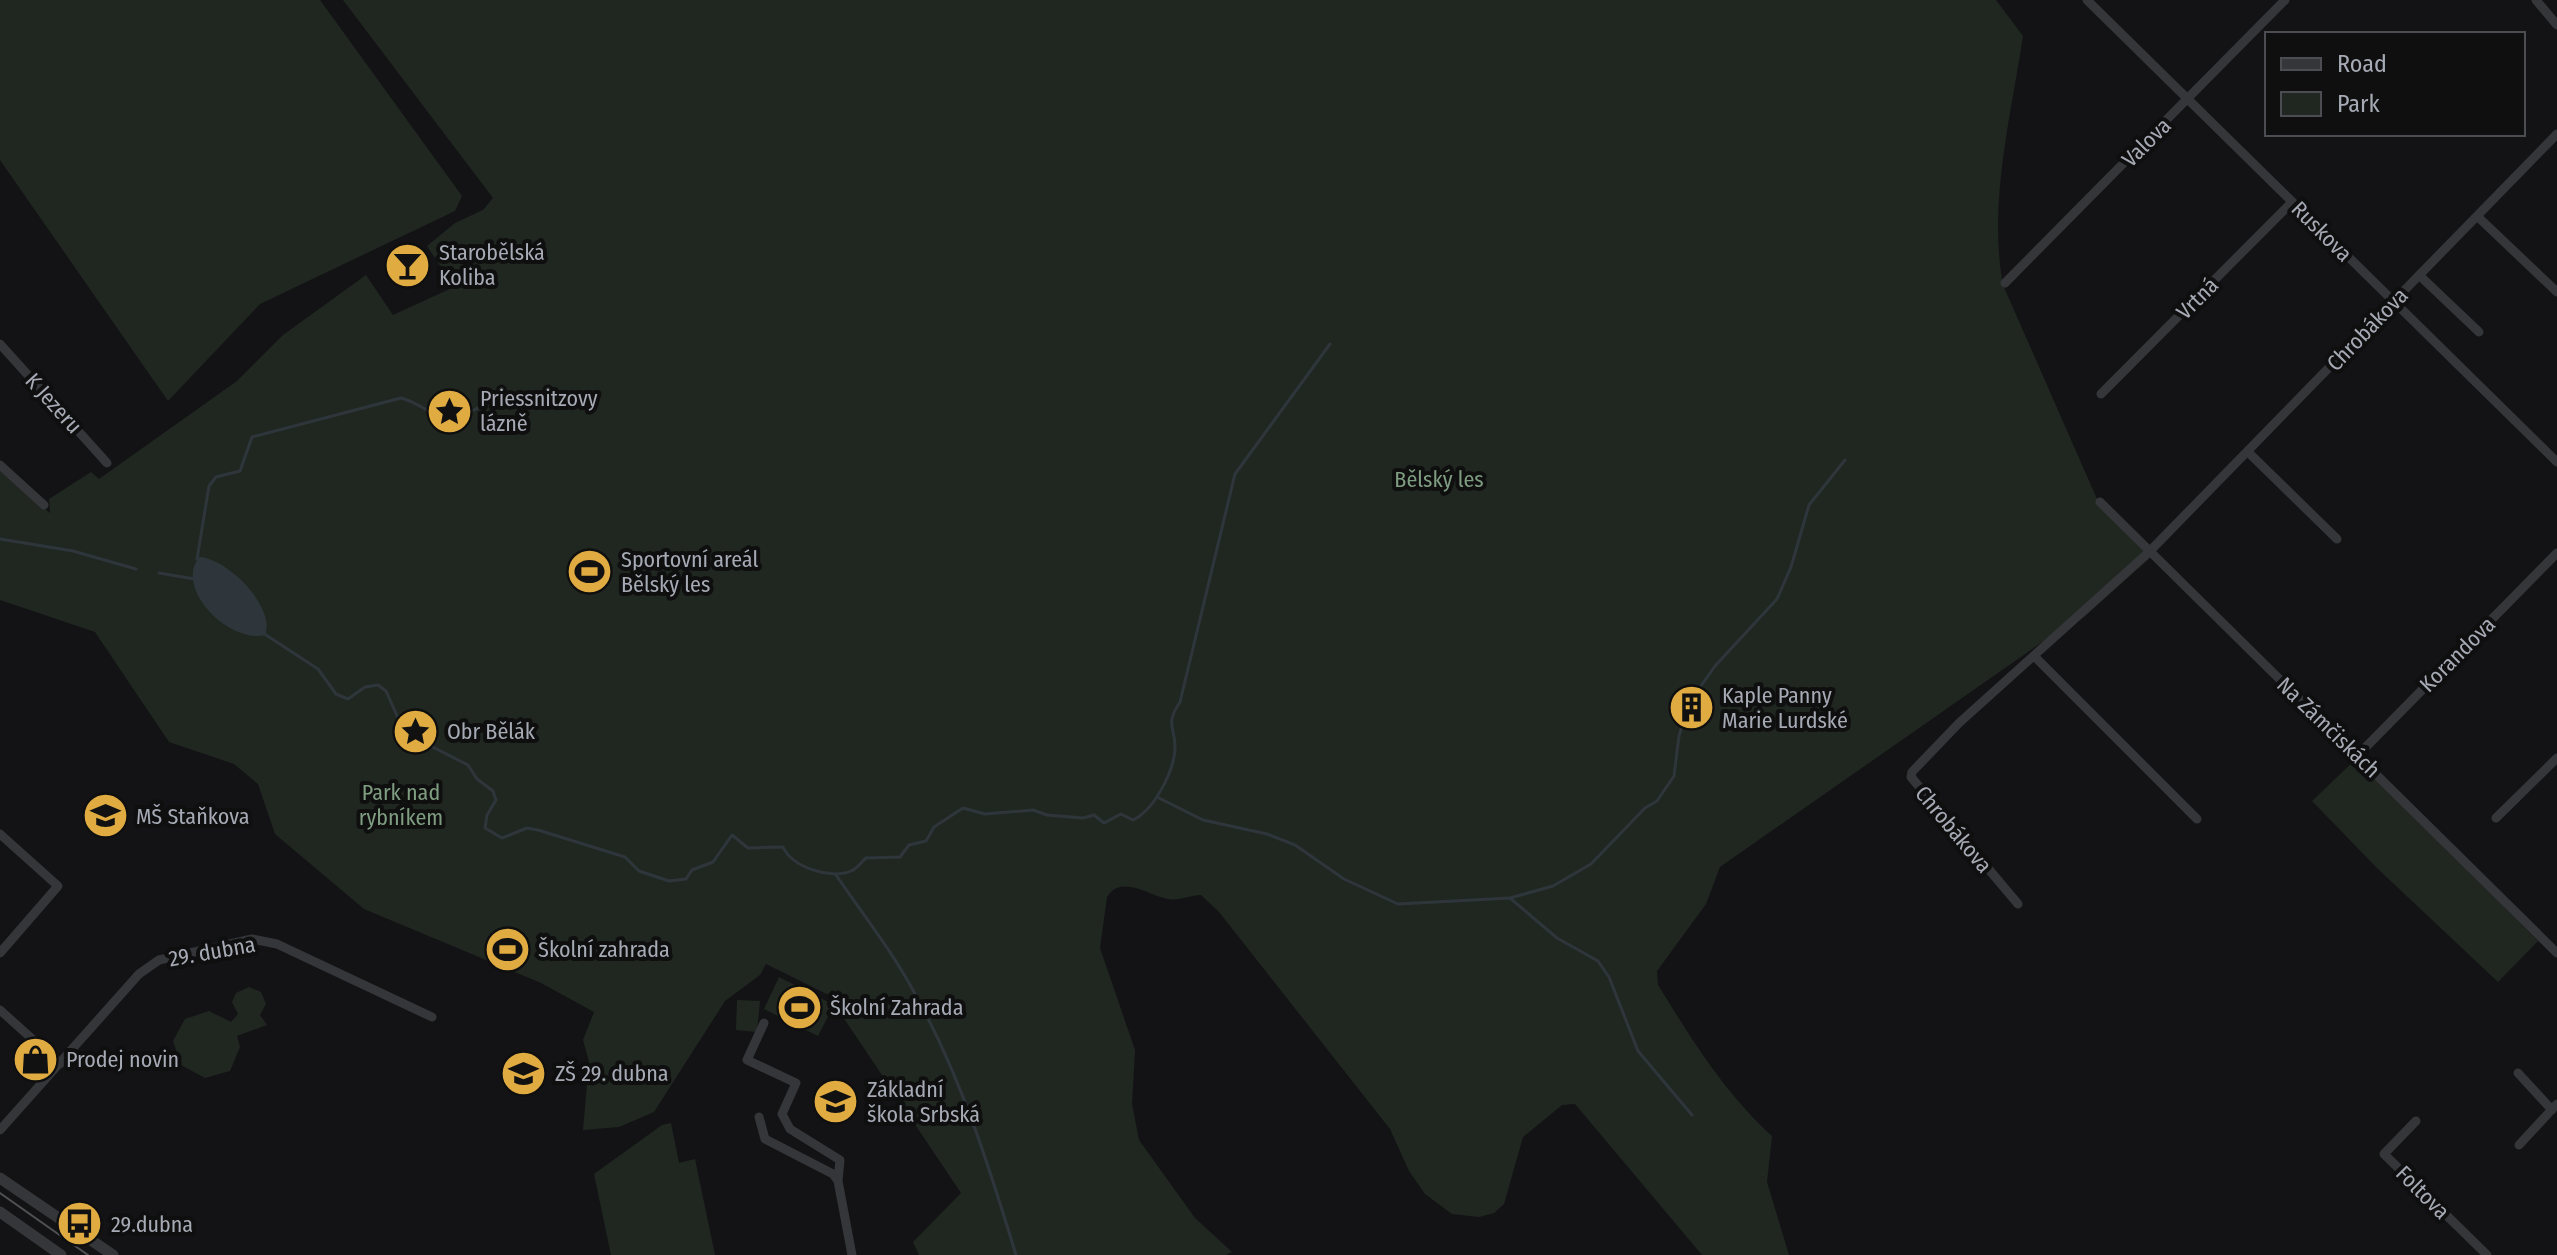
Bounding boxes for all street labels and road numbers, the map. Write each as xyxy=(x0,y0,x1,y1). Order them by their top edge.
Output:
street label: Valova xyxy=(2116,112,2177,173)
street label: Ruskova xyxy=(2286,195,2358,267)
street label: Vrtná xyxy=(2171,272,2224,325)
street label: Chrobákova xyxy=(2321,282,2414,377)
street label: K Jezeru xyxy=(19,368,88,439)
street label: Korandova xyxy=(2414,611,2501,698)
street label: Na Zámčiskách xyxy=(2271,671,2386,783)
street label: Chrobákova xyxy=(1909,780,1998,878)
street label: 29. dubna xyxy=(167,931,257,972)
street label: Foltova xyxy=(2390,1160,2455,1225)

